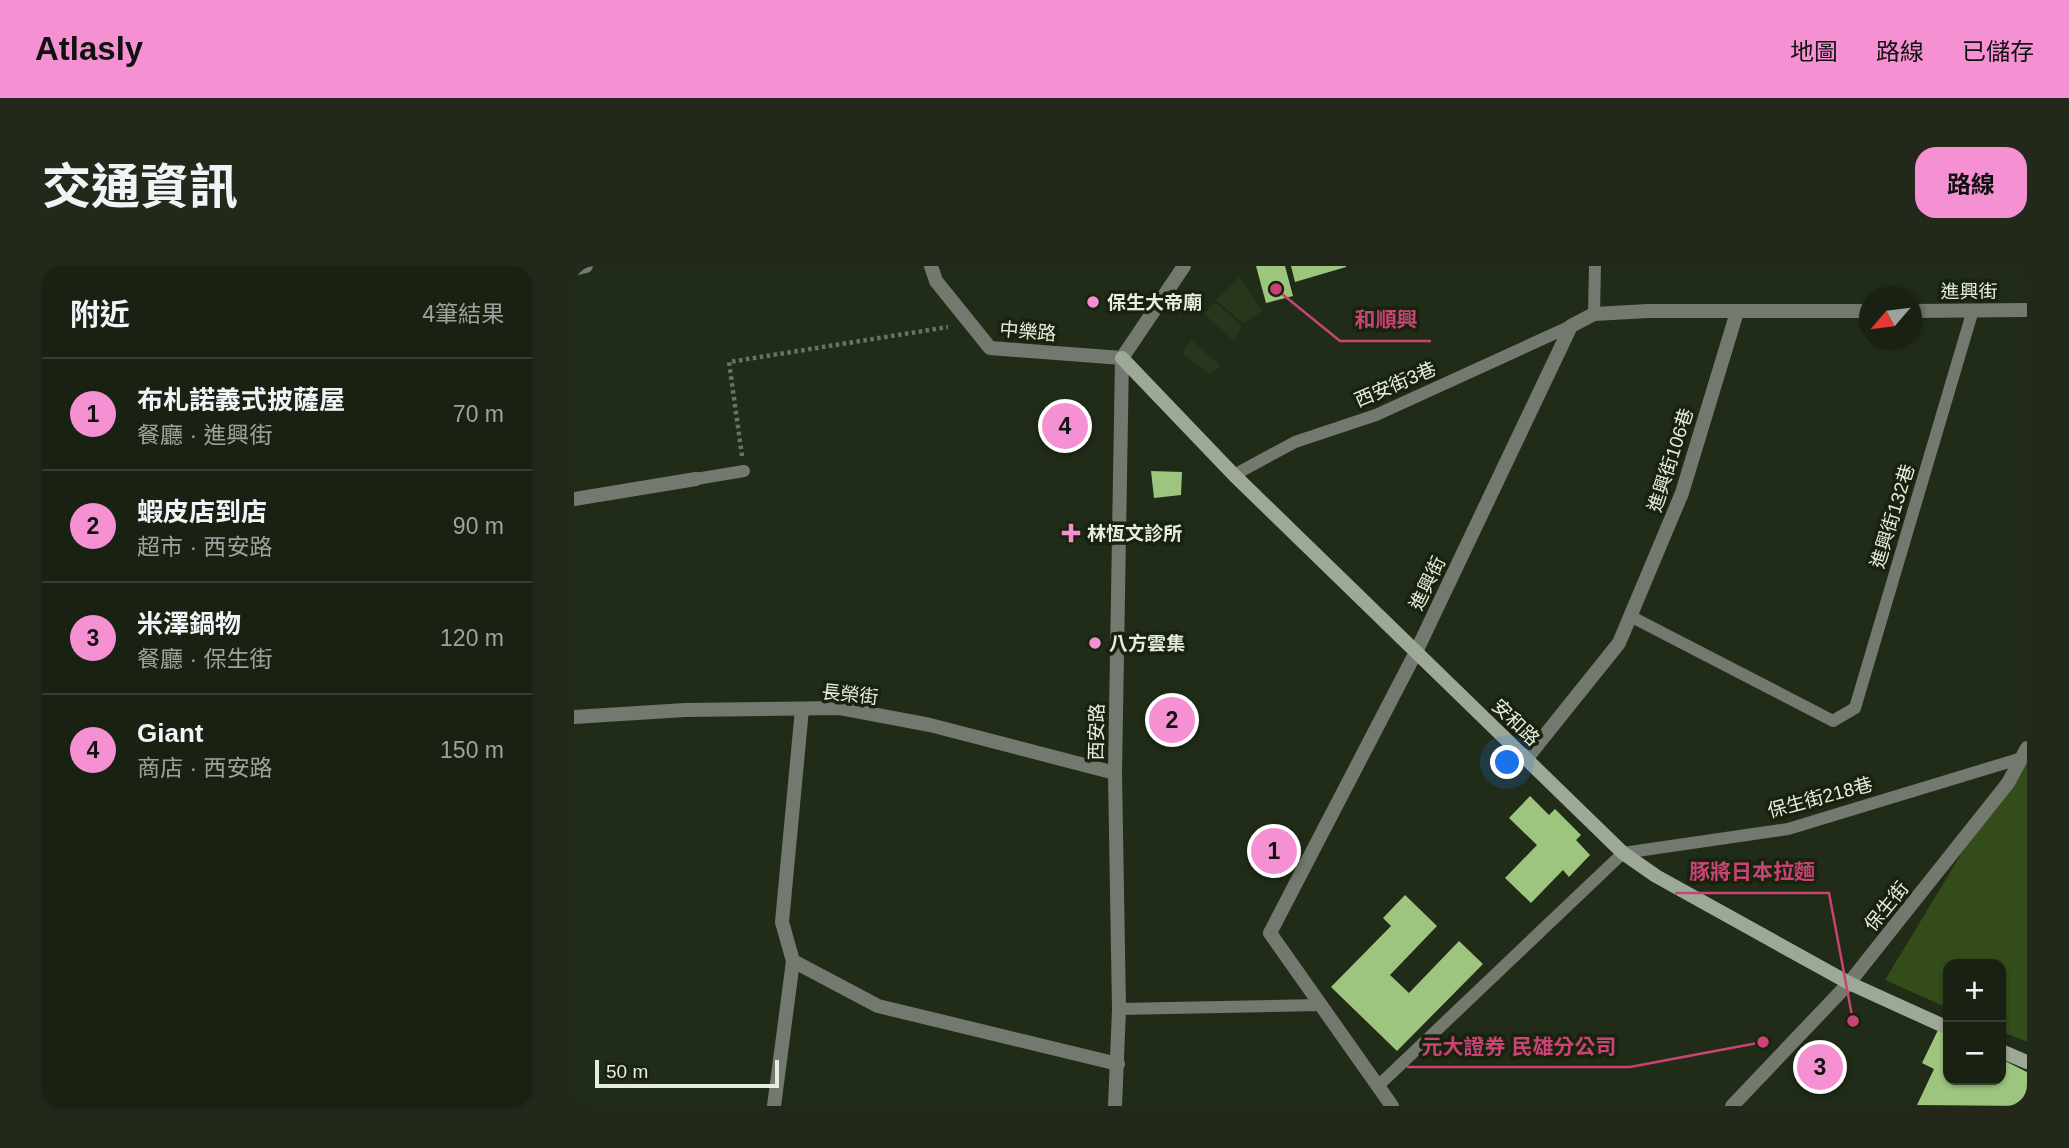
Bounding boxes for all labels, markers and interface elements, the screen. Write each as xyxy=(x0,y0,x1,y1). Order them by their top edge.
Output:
text: Atlasly xyxy=(35,30,143,67)
text: 地圖 xyxy=(1790,38,1838,65)
text: 路線 xyxy=(1876,38,1924,65)
text: 已儲存 xyxy=(1962,38,2034,65)
button: 路線 xyxy=(1915,147,2027,218)
text: 交通資訊 xyxy=(42,160,238,214)
street label: 進興街 xyxy=(1940,281,1998,302)
north arrow xyxy=(1859,287,1922,350)
place label: 保生大帝廟 xyxy=(1107,292,1202,313)
marker: 保生大帝廟 xyxy=(1085,294,1101,310)
text: 附近 xyxy=(70,298,130,331)
callout: 和順興 xyxy=(1340,299,1431,341)
text: 4筆結果 xyxy=(422,301,504,327)
text: 和順興 xyxy=(1355,308,1418,331)
street label: 中樂路 xyxy=(999,319,1057,344)
street label: 西安街3巷 xyxy=(1351,358,1439,411)
text: 布札諾義式披薩屋 xyxy=(137,385,345,415)
pin: 4 xyxy=(1042,400,1088,452)
text: 1 xyxy=(87,401,99,427)
text: 70 m xyxy=(453,401,504,427)
street label: 進興街106巷 xyxy=(1644,406,1697,515)
text: 餐廳 · 進興街 xyxy=(137,422,272,448)
street label: 進興街132巷 xyxy=(1867,462,1918,571)
text: 蝦皮店到店 xyxy=(137,497,267,527)
text: 2 xyxy=(87,513,99,539)
text: 90 m xyxy=(453,513,504,539)
marker: 林恆文診所 xyxy=(1061,523,1081,543)
place label: 林恆文診所 xyxy=(1087,523,1182,544)
text: 超市 · 西安路 xyxy=(137,534,272,560)
street label: 進興街 xyxy=(1406,553,1449,613)
text: 米澤鍋物 xyxy=(137,609,241,639)
text: 3 xyxy=(87,625,99,651)
text: 120 m xyxy=(440,625,504,651)
place label: 八方雲集 xyxy=(1109,633,1185,654)
marker: 八方雲集 xyxy=(1087,635,1103,651)
text: 餐廳 · 保生街 xyxy=(137,646,272,672)
street label: 長榮街 xyxy=(820,681,879,708)
pin: 2 xyxy=(1149,694,1195,746)
street label: 安和路 xyxy=(1488,695,1543,750)
street label: 西安路 xyxy=(1086,703,1107,761)
text: Giant xyxy=(137,718,203,748)
text: 4 xyxy=(87,737,99,763)
text: 150 m xyxy=(440,737,504,763)
your location xyxy=(1490,745,1524,779)
text: 商店 · 西安路 xyxy=(137,755,272,781)
street label: 保生街218巷 xyxy=(1765,773,1875,822)
pin: 1 xyxy=(1251,825,1297,877)
callout: 豚將日本拉麵 xyxy=(1675,851,1829,893)
text: 豚將日本拉麵 xyxy=(1689,860,1815,883)
street label: 保生街 xyxy=(1860,878,1912,935)
map controls xyxy=(1943,959,2006,1085)
button: + xyxy=(1943,959,2006,1022)
button: − xyxy=(1943,1022,2006,1085)
callout: 元大證券 民雄分公司 xyxy=(1407,1025,1630,1067)
text: 元大證券 民雄分公司 xyxy=(1422,1035,1616,1058)
pin: 3 xyxy=(1797,1041,1843,1093)
scale bar xyxy=(595,1057,779,1089)
text: 50 m xyxy=(606,1061,648,1082)

